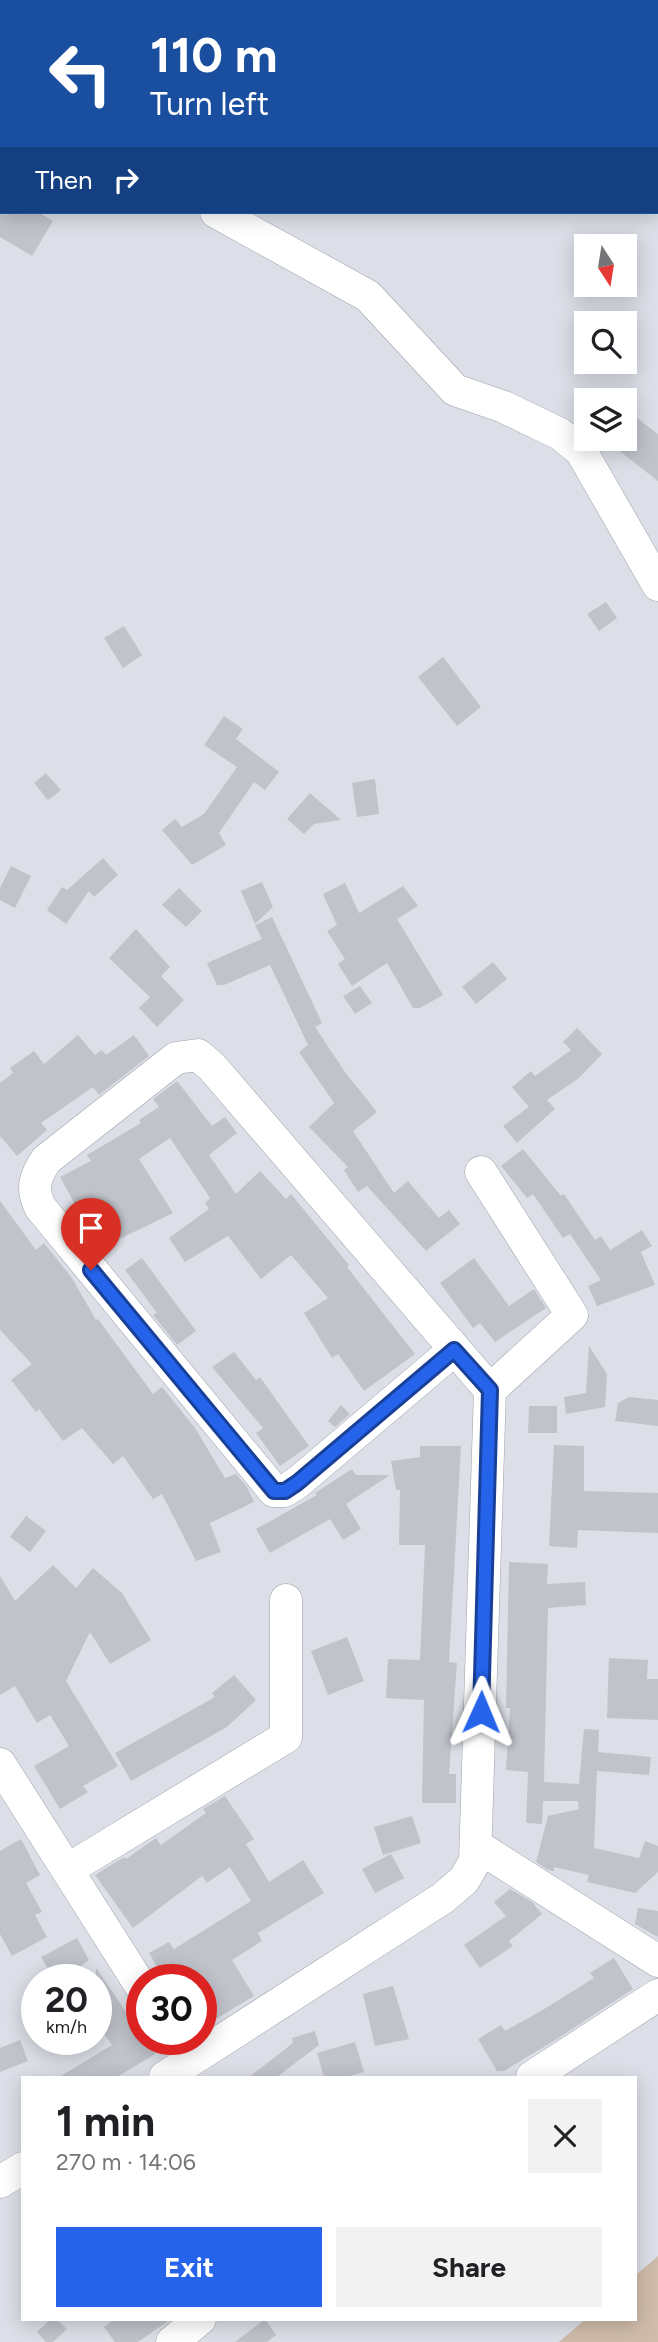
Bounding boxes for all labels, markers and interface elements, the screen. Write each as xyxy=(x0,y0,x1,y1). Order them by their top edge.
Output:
text: 110 m xyxy=(150,25,278,84)
icon: left xyxy=(35,28,126,119)
text: Turn left xyxy=(150,85,269,123)
icon: right xyxy=(107,161,145,199)
text: Then xyxy=(35,164,93,196)
north arrow xyxy=(574,234,637,298)
map controls xyxy=(574,234,637,451)
button: search xyxy=(574,311,637,374)
button: layers xyxy=(574,388,637,451)
pin xyxy=(61,1198,121,1270)
icon: arrive xyxy=(72,1209,110,1247)
position arrow xyxy=(444,1675,518,1749)
speed limit sign: 30 xyxy=(126,1964,217,2055)
text: 20 xyxy=(45,1979,88,2021)
text: km/h xyxy=(46,2016,87,2038)
text: 1 min xyxy=(56,2096,155,2147)
button: close xyxy=(528,2099,602,2173)
text: 270 m · 14:06 xyxy=(56,2148,196,2176)
button: Exit xyxy=(56,2227,322,2307)
button: Share xyxy=(336,2227,602,2307)

